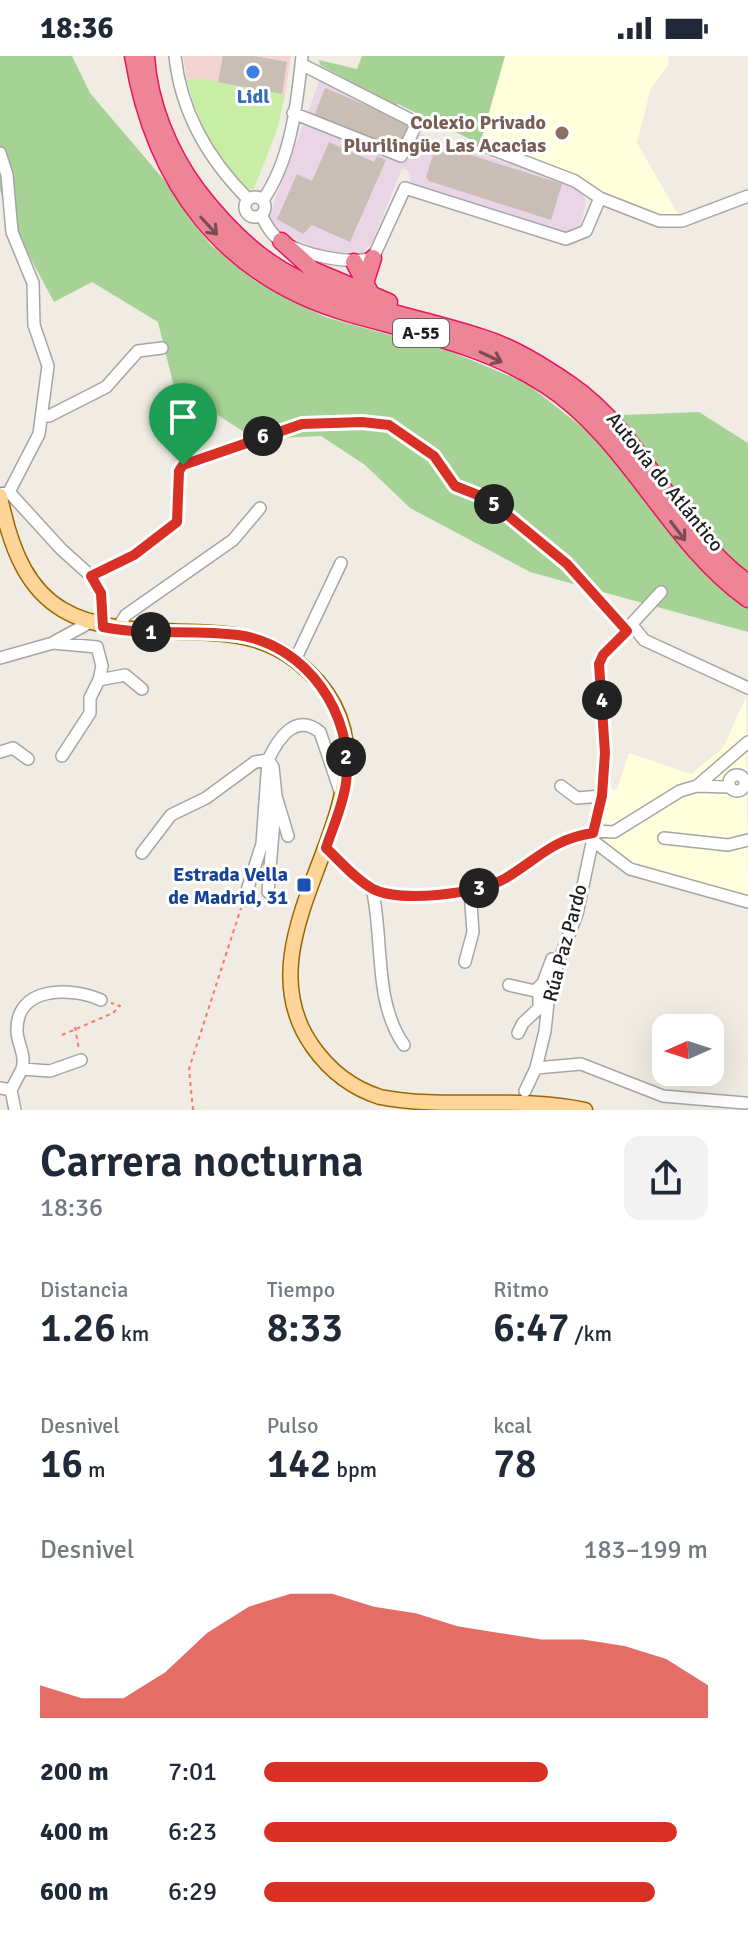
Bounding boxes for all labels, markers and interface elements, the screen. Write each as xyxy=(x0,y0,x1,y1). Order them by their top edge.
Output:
text: 18:36 xyxy=(40,10,114,47)
marker: Lidl xyxy=(244,63,262,81)
place label: Lidl xyxy=(236,84,270,109)
place label: Colexio Privado Plurilingüe Las Acacias xyxy=(343,110,546,158)
marker: Colexio Privado Plurilingüe Las Acacias xyxy=(553,124,571,142)
one-way arrow xyxy=(200,216,218,236)
road number: A-55 xyxy=(393,319,449,347)
one-way arrow xyxy=(479,350,503,365)
pin xyxy=(149,383,217,465)
icon: arrive xyxy=(161,395,205,439)
street label: Autovía do Atlántico xyxy=(601,407,729,557)
pin: 6 xyxy=(243,416,283,456)
text: 6 xyxy=(257,422,269,449)
pin: 5 xyxy=(474,484,514,524)
text: 5 xyxy=(488,490,500,517)
one-way arrow xyxy=(669,520,686,541)
pin: 1 xyxy=(131,612,171,652)
text: 1 xyxy=(145,618,157,645)
pin: 4 xyxy=(582,680,622,720)
text: 4 xyxy=(596,686,608,713)
pin: 2 xyxy=(326,737,366,777)
text: 2 xyxy=(340,743,352,770)
place label: Estrada Vella de Madrid, 31 xyxy=(168,862,288,910)
pin: 3 xyxy=(459,868,499,908)
text: 3 xyxy=(473,874,485,901)
marker: Estrada Vella de Madrid, 31 xyxy=(295,876,313,894)
street label: Rúa Paz Pardo xyxy=(537,881,593,1005)
north arrow xyxy=(652,1014,724,1086)
map controls xyxy=(652,1014,724,1086)
text: Carrera nocturna xyxy=(40,1135,364,1189)
button: share xyxy=(624,1136,708,1220)
text: 18:36 xyxy=(40,1192,103,1224)
text: Distancia xyxy=(40,1276,128,1303)
text: Tiempo xyxy=(267,1276,335,1303)
text: Ritmo xyxy=(493,1276,549,1303)
text: 1.26 xyxy=(40,1303,116,1353)
text: 8:33 xyxy=(267,1303,343,1353)
text: 6:47 xyxy=(493,1303,569,1353)
text: km xyxy=(116,1320,149,1347)
text: /km xyxy=(569,1320,612,1347)
text: Desnivel xyxy=(40,1412,120,1439)
text: Pulso xyxy=(267,1412,318,1439)
text: kcal xyxy=(493,1412,532,1439)
text: 16 xyxy=(40,1439,83,1489)
text: 142 xyxy=(267,1439,331,1489)
text: 78 xyxy=(493,1439,537,1489)
text: m xyxy=(83,1456,106,1483)
text: bpm xyxy=(331,1456,377,1483)
text: Desnivel xyxy=(40,1534,134,1566)
text: 183–199 m xyxy=(584,1534,708,1566)
text: 200 m xyxy=(40,1756,109,1788)
text: 7:01 xyxy=(168,1756,217,1788)
text: 400 m xyxy=(40,1816,109,1848)
text: 6:23 xyxy=(168,1816,217,1848)
text: 600 m xyxy=(40,1876,109,1908)
text: 6:29 xyxy=(168,1876,217,1908)

